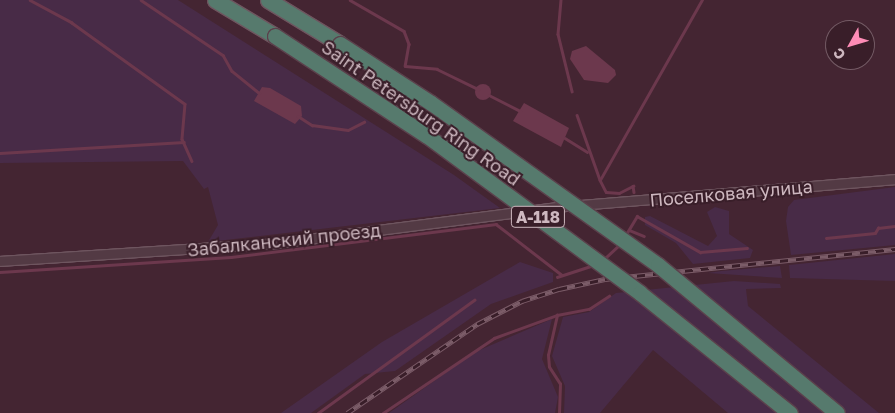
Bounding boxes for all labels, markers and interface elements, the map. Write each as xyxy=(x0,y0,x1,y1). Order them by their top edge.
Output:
north arrow xyxy=(825,20,875,70)
street label: Saint Petersburg Ring Road xyxy=(318,36,524,190)
text: С xyxy=(829,45,848,63)
street label: Поселковая улица xyxy=(649,175,813,211)
road number: А-118 xyxy=(510,203,566,230)
street label: Забалканский проезд xyxy=(186,219,382,261)

